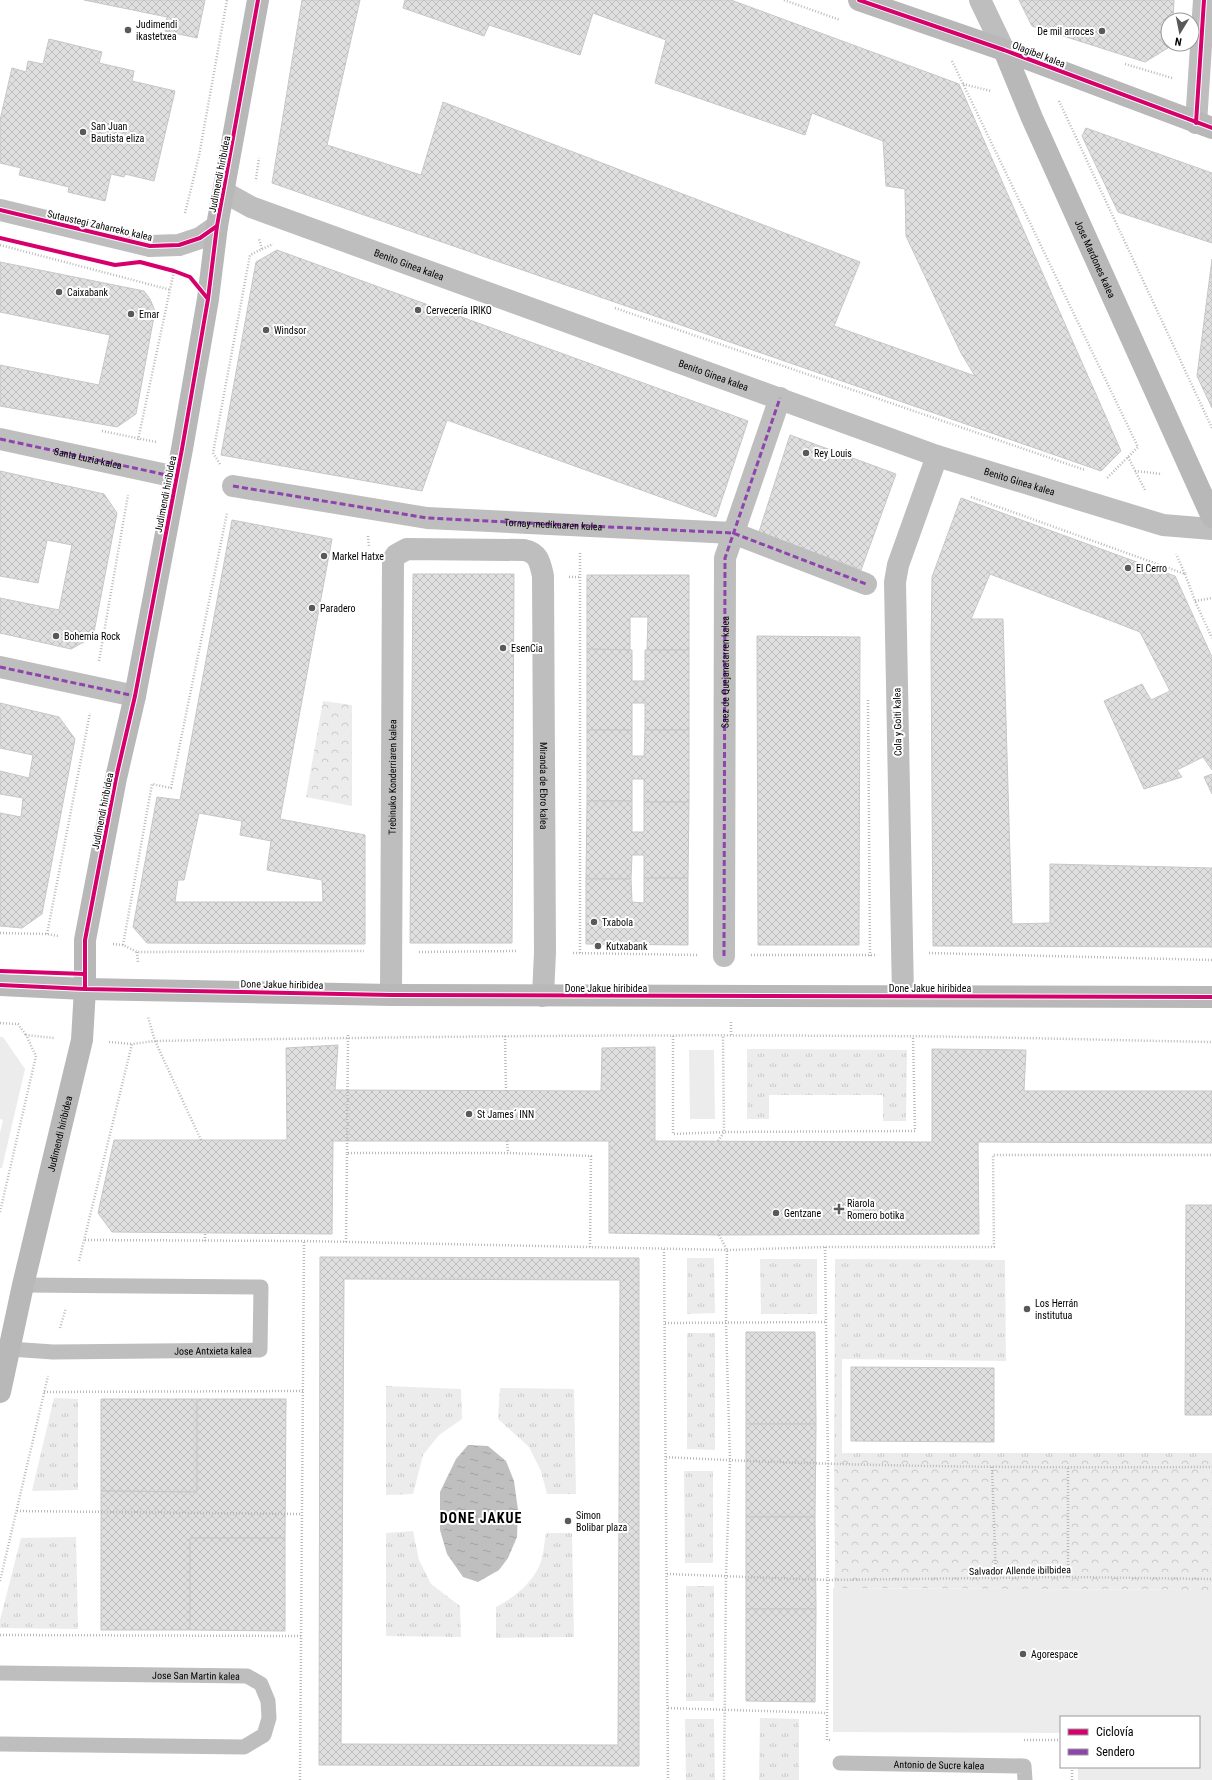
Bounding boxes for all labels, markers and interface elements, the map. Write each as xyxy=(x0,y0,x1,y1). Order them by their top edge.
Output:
north arrow xyxy=(1160,12,1200,52)
place label: Judimendi ikastetxea xyxy=(136,19,177,42)
marker: Judimendi ikastetxea xyxy=(123,25,133,35)
place label: De mil arroces xyxy=(1037,26,1094,37)
marker: De mil arroces xyxy=(1097,26,1107,36)
text: N xyxy=(1174,34,1183,48)
street label: Olagibel kalea xyxy=(1011,39,1067,70)
place label: San Juan Bautista eliza xyxy=(91,121,145,144)
marker: San Juan Bautista eliza xyxy=(78,127,88,137)
street label: Judimendi hiribidea xyxy=(207,135,232,213)
street label: Sutaustegi Zaharreko kalea xyxy=(46,208,154,243)
street label: Jose Mardones kalea xyxy=(1073,218,1117,300)
street label: Benito Ginea kalea xyxy=(372,247,445,283)
marker: Caixabank xyxy=(54,287,64,297)
place label: Caixabank xyxy=(67,287,108,298)
marker: Cervecería IRIKO xyxy=(413,305,423,315)
place label: Cervecería IRIKO xyxy=(426,305,492,316)
marker: Emar xyxy=(126,309,136,319)
place label: Emar xyxy=(139,309,159,320)
marker: Windsor xyxy=(261,325,271,335)
place label: Windsor xyxy=(274,325,306,336)
street label: Benito Ginea kalea xyxy=(677,358,750,393)
street label: Santa Luzia kalea xyxy=(53,446,123,471)
marker: Rey Louis xyxy=(801,448,811,458)
place label: Rey Louis xyxy=(814,448,852,459)
street label: Judimendi hiribidea xyxy=(153,455,178,533)
street label: Benito Ginea kalea xyxy=(983,466,1056,498)
street label: Tornay medikuaren kalea xyxy=(504,517,603,533)
marker: Markel Hatxe xyxy=(319,551,329,561)
place label: Markel Hatxe xyxy=(332,551,384,562)
marker: El Cerro xyxy=(1123,563,1133,573)
place label: El Cerro xyxy=(1136,563,1167,574)
marker: Paradero xyxy=(307,603,317,613)
place label: Paradero xyxy=(320,603,356,614)
street label: Saez de Quejanatarren kalea xyxy=(720,616,731,728)
marker: Bohemia Rock xyxy=(51,631,61,641)
place label: Bohemia Rock xyxy=(64,631,121,642)
marker: EsenCia xyxy=(498,643,508,653)
place label: EsenCia xyxy=(511,643,543,654)
street label: Cola y Goiti kalea xyxy=(891,688,904,756)
street label: Trebinuko Konderriaren kalea xyxy=(387,719,398,835)
street label: Miranda de Ebro kalea xyxy=(538,742,549,830)
street label: Judimendi hiribidea xyxy=(90,772,115,850)
marker: Txabola xyxy=(589,917,599,927)
place label: Txabola xyxy=(602,917,633,928)
marker: Kutxabank xyxy=(593,941,603,951)
place label: Kutxabank xyxy=(606,941,648,952)
street label: Done Jakue hiribidea xyxy=(241,978,324,991)
street label: Done Jakue hiribidea xyxy=(565,983,648,994)
street label: Done Jakue hiribidea xyxy=(889,983,972,994)
street label: Judimendi hiribidea xyxy=(45,1095,74,1173)
marker: St James´ INN xyxy=(464,1109,474,1119)
place label: St James´ INN xyxy=(477,1109,534,1120)
place label: Riarola Romero botika xyxy=(847,1198,905,1221)
marker: Riarola Romero botika xyxy=(834,1204,844,1214)
marker: Gentzane xyxy=(771,1208,781,1218)
place label: Gentzane xyxy=(784,1208,821,1219)
place label: Los Herrán institutua xyxy=(1035,1298,1078,1321)
marker: Los Herrán institutua xyxy=(1022,1304,1032,1314)
street label: Jose Antxieta kalea xyxy=(174,1345,252,1357)
district label: DONE JAKUE xyxy=(440,1510,522,1526)
place label: Simon Bolibar plaza xyxy=(576,1510,628,1533)
marker: Simon Bolibar plaza xyxy=(563,1516,573,1526)
street label: Salvador Allende ibilbidea xyxy=(969,1564,1071,1577)
marker: Agorespace xyxy=(1018,1649,1028,1659)
place label: Agorespace xyxy=(1031,1649,1078,1660)
street label: Jose San Martin kalea xyxy=(152,1670,240,1682)
legend xyxy=(1060,1716,1200,1768)
text: Ciclovía xyxy=(1096,1725,1134,1739)
text: Sendero xyxy=(1096,1745,1135,1759)
street label: Antonio de Sucre kalea xyxy=(894,1759,985,1771)

